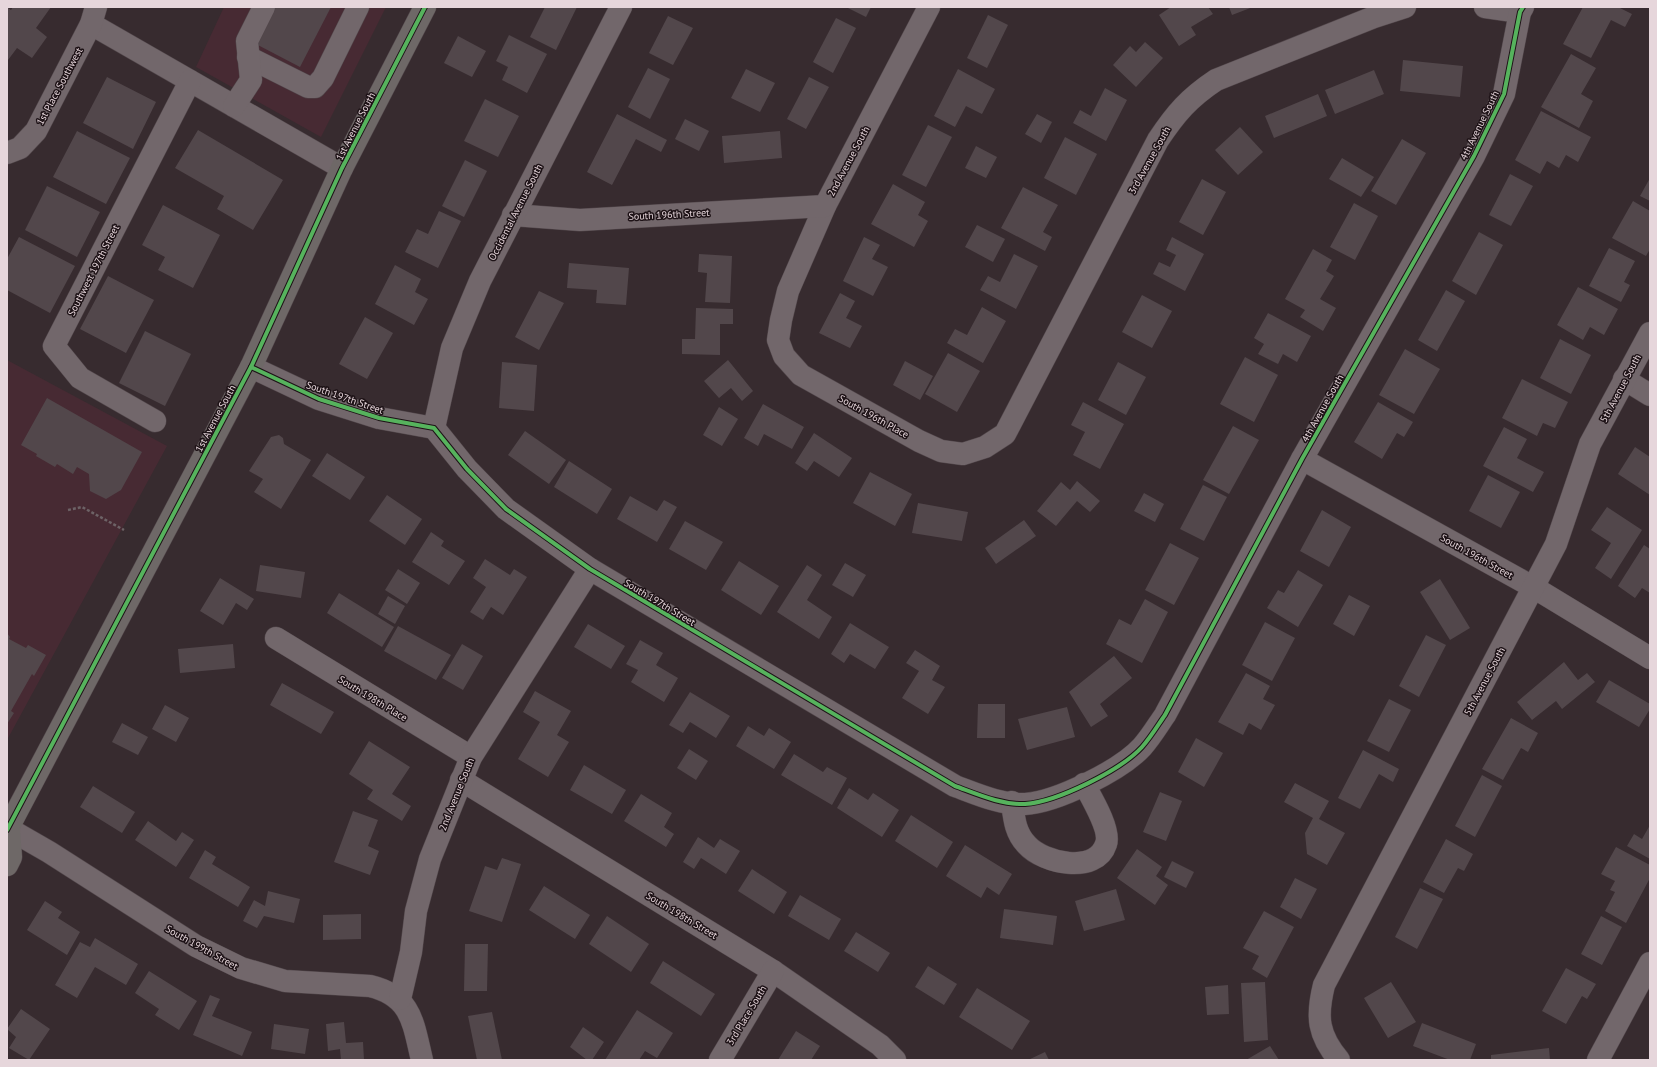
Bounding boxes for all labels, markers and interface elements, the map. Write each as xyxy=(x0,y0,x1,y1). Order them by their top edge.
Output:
street label: 1st Place Southwest xyxy=(34,45,86,127)
street label: 4th Avenue South xyxy=(1457,88,1502,162)
street label: 1st Avenue South xyxy=(333,90,378,162)
street label: 2nd Avenue South xyxy=(825,124,872,198)
street label: 3rd Avenue South xyxy=(1125,124,1173,196)
street label: Occidental Avenue South xyxy=(485,162,545,263)
street label: South 196th Street xyxy=(628,206,710,223)
street label: Southwest 197th Street xyxy=(65,222,122,318)
street label: 5th Avenue South xyxy=(1597,352,1644,425)
street label: 4th Avenue South xyxy=(1298,372,1346,444)
street label: South 197th Street xyxy=(305,378,386,417)
street label: 1st Avenue South xyxy=(192,382,239,454)
street label: South 196th Place xyxy=(836,392,911,441)
street label: South 196th Street xyxy=(1438,531,1516,582)
street label: South 197th Street xyxy=(622,576,698,629)
street label: 5th Avenue South xyxy=(1461,645,1508,718)
street label: South 198th Place xyxy=(336,673,410,724)
street label: 2nd Avenue South xyxy=(436,756,477,833)
street label: South 198th Street xyxy=(644,889,720,942)
street label: South 199th Street xyxy=(163,922,241,973)
street label: 3rd Place South xyxy=(724,983,769,1047)

